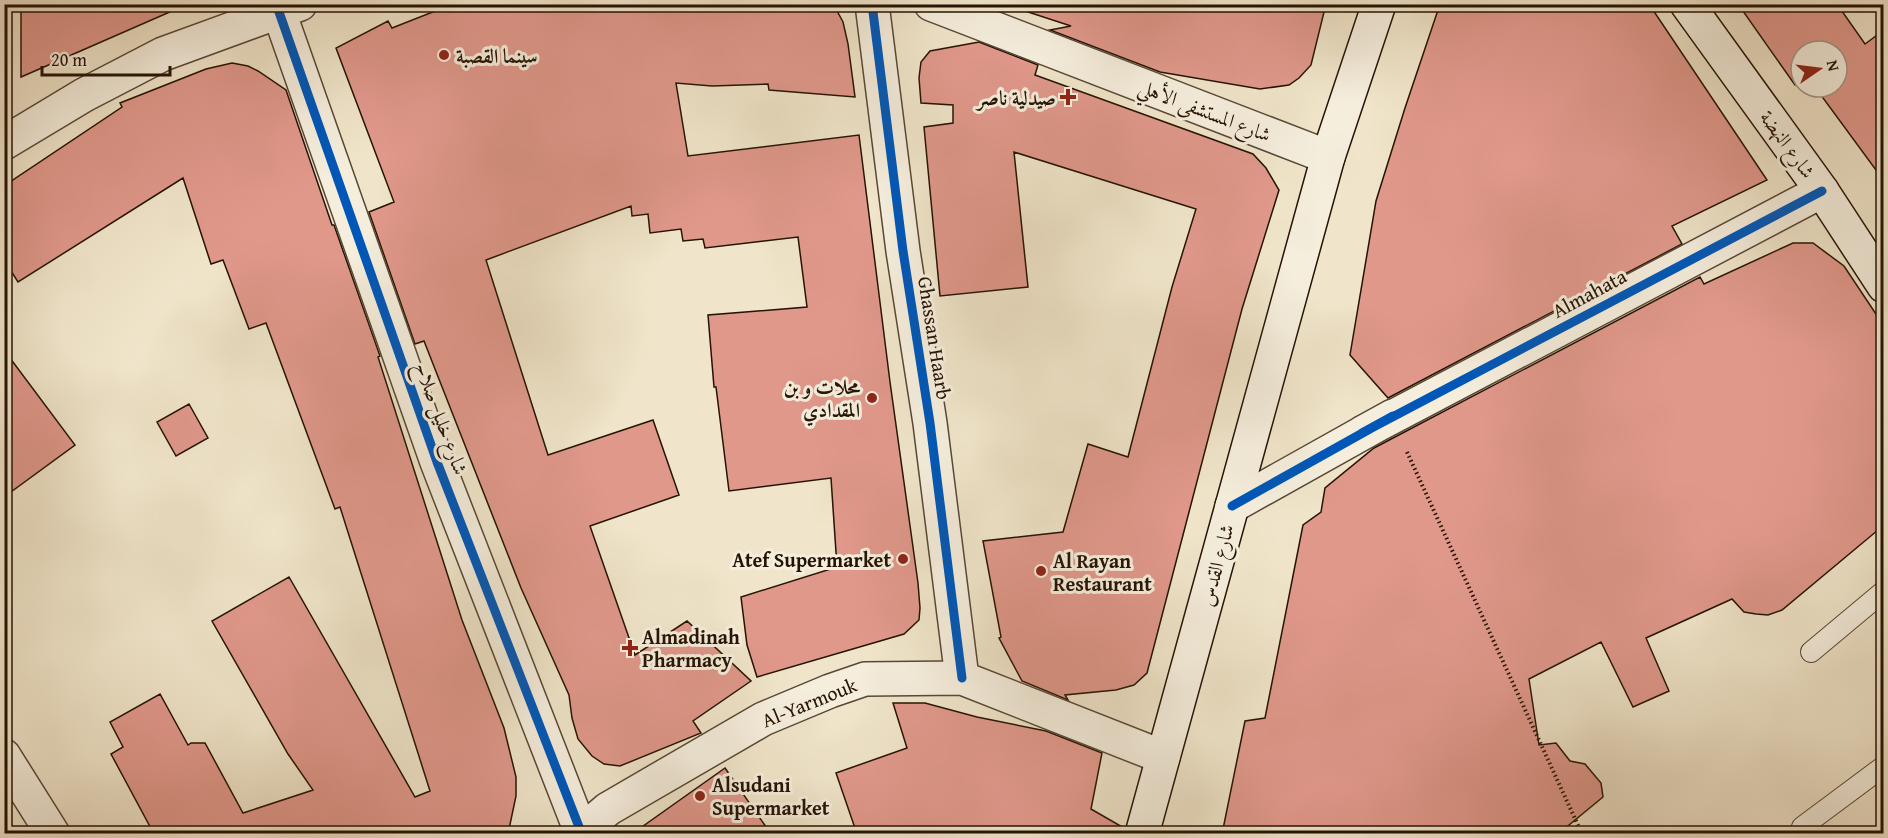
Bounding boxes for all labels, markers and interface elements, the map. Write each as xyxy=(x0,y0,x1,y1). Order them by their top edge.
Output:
scale bar xyxy=(42,39,170,77)
north arrow xyxy=(1789,39,1849,99)
place label: سينما القصبة xyxy=(456,41,538,70)
text: 20 m xyxy=(51,46,87,73)
marker: سينما القصبة xyxy=(437,48,451,62)
text: N xyxy=(1821,57,1847,74)
street label: شارع المستشفى الأهلي xyxy=(1132,71,1276,154)
place label: صيدلية ناصر xyxy=(975,83,1056,112)
marker: صيدلية ناصر xyxy=(1061,90,1075,104)
street label: شارع النهضة xyxy=(1750,104,1823,186)
street label: Almahata xyxy=(1547,261,1632,325)
street label: Ghassan Haarb xyxy=(911,274,959,402)
street label: شارع خليل صلاح xyxy=(404,357,476,480)
place label: محلات و بن المقدادي xyxy=(784,372,861,427)
marker: محلات و بن المقدادي xyxy=(865,391,879,405)
street label: شارع القدس xyxy=(1191,521,1245,610)
place label: Atef Supermarket xyxy=(732,545,891,574)
place label: Al Rayan Restaurant xyxy=(1053,546,1152,598)
marker: Atef Supermarket xyxy=(896,552,910,566)
marker: Al Rayan Restaurant xyxy=(1034,564,1048,578)
place label: Almadinah Pharmacy xyxy=(642,622,740,674)
marker: Almadinah Pharmacy xyxy=(623,641,637,655)
street label: Al-Yarmouk xyxy=(757,669,862,734)
place label: Alsudani Supermarket xyxy=(712,770,830,822)
marker: Alsudani Supermarket xyxy=(693,789,707,803)

